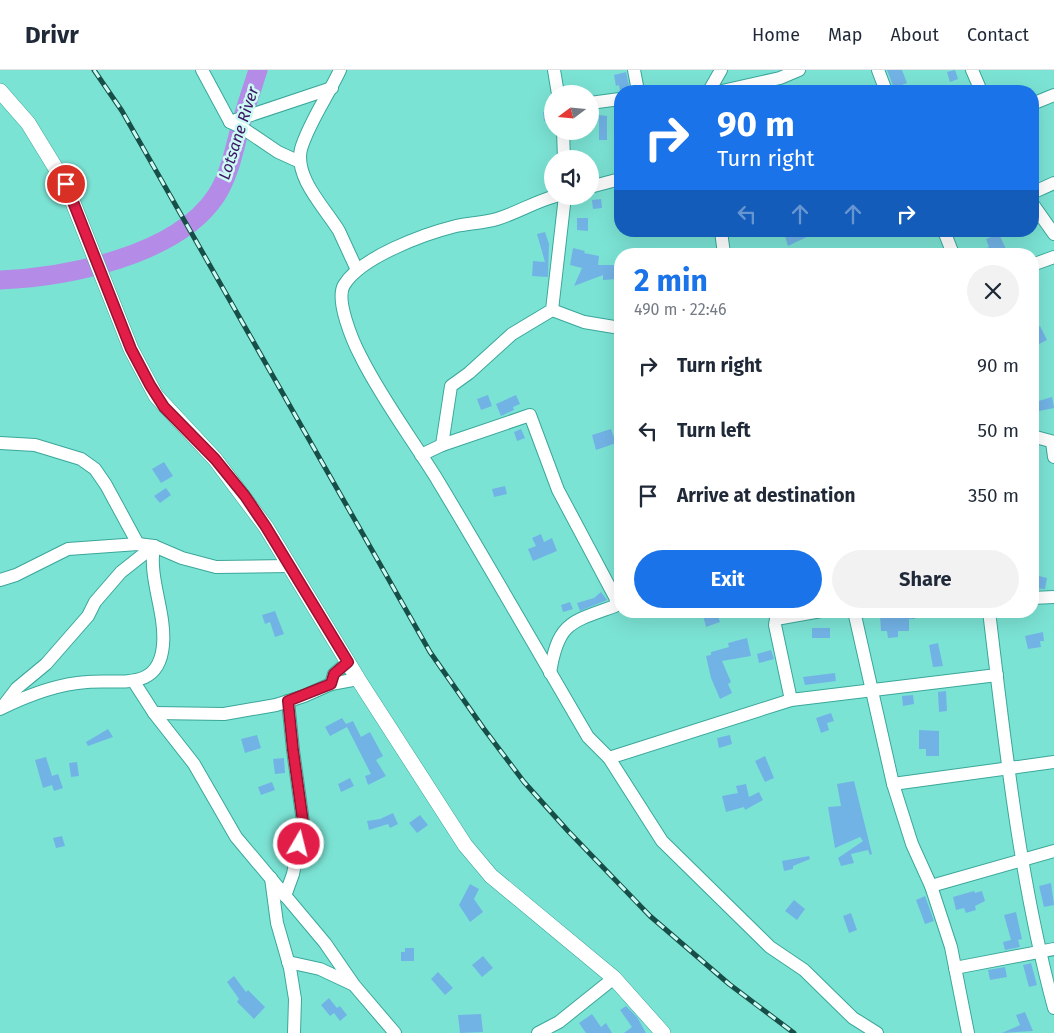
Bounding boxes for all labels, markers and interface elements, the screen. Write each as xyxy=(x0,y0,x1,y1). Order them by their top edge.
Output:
text: Drivr xyxy=(25,21,79,49)
text: Home xyxy=(752,24,800,46)
text: Map xyxy=(828,24,862,46)
text: About xyxy=(890,24,939,46)
text: Contact xyxy=(967,24,1029,46)
water label: Lotsane River xyxy=(214,83,263,182)
north arrow xyxy=(544,85,599,140)
map controls xyxy=(544,85,599,205)
text: 90 m xyxy=(717,103,795,145)
icon: right xyxy=(634,105,699,170)
text: Turn right xyxy=(717,145,814,172)
button: sound xyxy=(544,150,599,205)
pin xyxy=(45,163,87,205)
icon: arrive xyxy=(52,170,80,198)
icon: left xyxy=(733,200,761,228)
icon: ahead xyxy=(786,200,814,228)
icon: ahead xyxy=(839,200,867,228)
icon: right xyxy=(892,200,920,228)
text: 2 min xyxy=(634,263,708,299)
button: close xyxy=(967,265,1019,317)
text: 490 m · 22:46 xyxy=(634,300,726,319)
icon: right xyxy=(634,352,662,380)
text: Turn right xyxy=(677,354,762,377)
text: 90 m xyxy=(977,354,1019,377)
icon: left xyxy=(634,417,662,445)
text: Turn left xyxy=(677,419,751,442)
text: 50 m xyxy=(978,419,1019,442)
icon: arrive xyxy=(634,482,662,510)
text: Arrive at destination xyxy=(677,484,856,507)
text: 350 m xyxy=(968,484,1019,507)
button: Exit xyxy=(634,550,822,608)
button: Share xyxy=(832,550,1019,608)
position arrow xyxy=(272,817,324,869)

